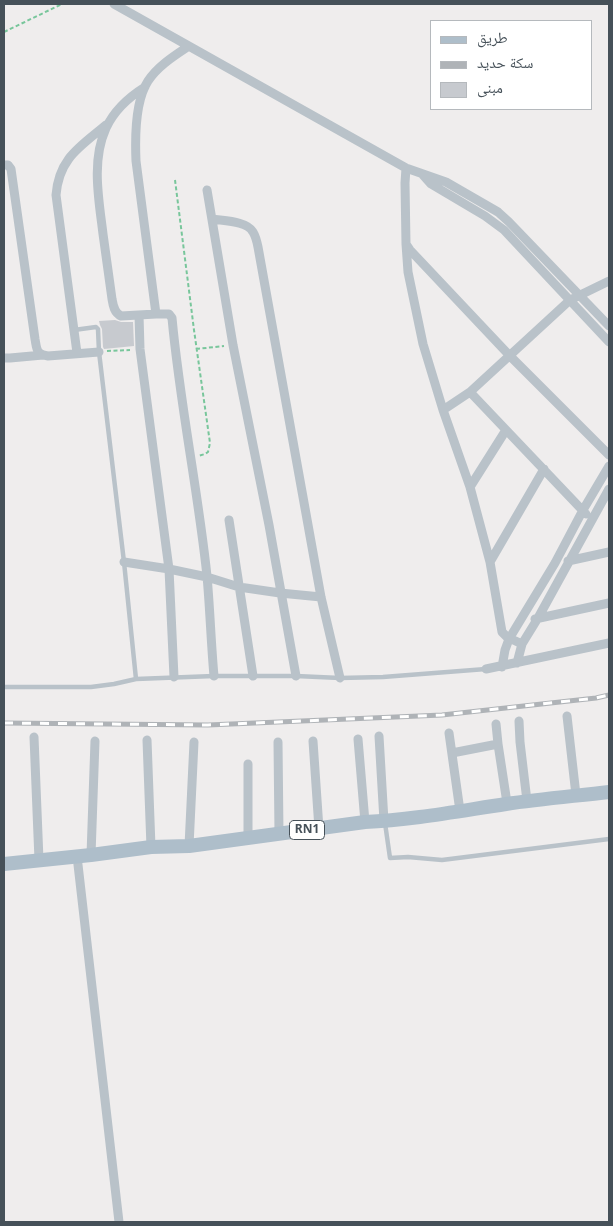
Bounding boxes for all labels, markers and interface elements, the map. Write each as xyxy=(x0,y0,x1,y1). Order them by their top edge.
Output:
legend xyxy=(430,20,593,110)
text: طريق xyxy=(477,27,508,47)
text: سكة حديد xyxy=(477,52,533,72)
text: مبنى xyxy=(477,77,503,97)
road number: RN1 xyxy=(290,820,324,840)

